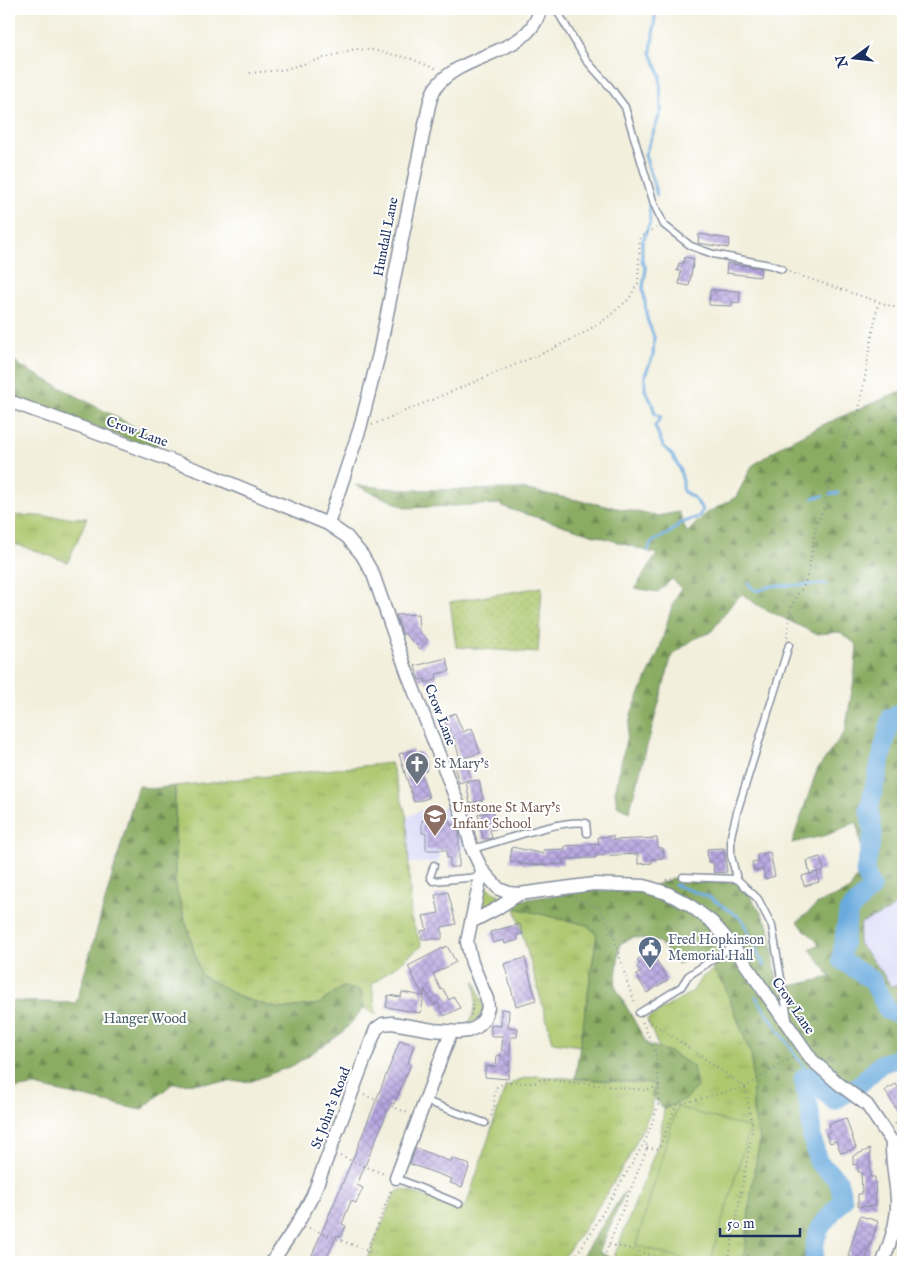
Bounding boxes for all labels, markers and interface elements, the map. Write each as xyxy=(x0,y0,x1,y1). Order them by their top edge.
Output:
north arrow xyxy=(830,32,880,82)
text: N xyxy=(832,53,853,70)
street label: Hundall Lane xyxy=(369,195,403,278)
street label: Crow Lane xyxy=(104,412,171,452)
street label: Crow Lane xyxy=(420,682,460,749)
church icon: St Mary's xyxy=(404,751,430,785)
place label: St Mary's xyxy=(434,755,489,773)
place label: Unstone St Mary's Infant School xyxy=(452,799,560,833)
school or university icon: Unstone St Mary's Infant School xyxy=(422,803,448,837)
place label: Fred Hopkinson Memorial Hall xyxy=(668,931,765,965)
public building icon: Fred Hopkinson Memorial Hall xyxy=(637,935,663,969)
street label: Crow Lane xyxy=(767,974,819,1038)
park label: Hanger Wood xyxy=(104,1010,187,1028)
street label: St John's Road xyxy=(307,1064,355,1151)
scale bar xyxy=(720,1206,800,1238)
text: 50 m xyxy=(727,1214,755,1233)

